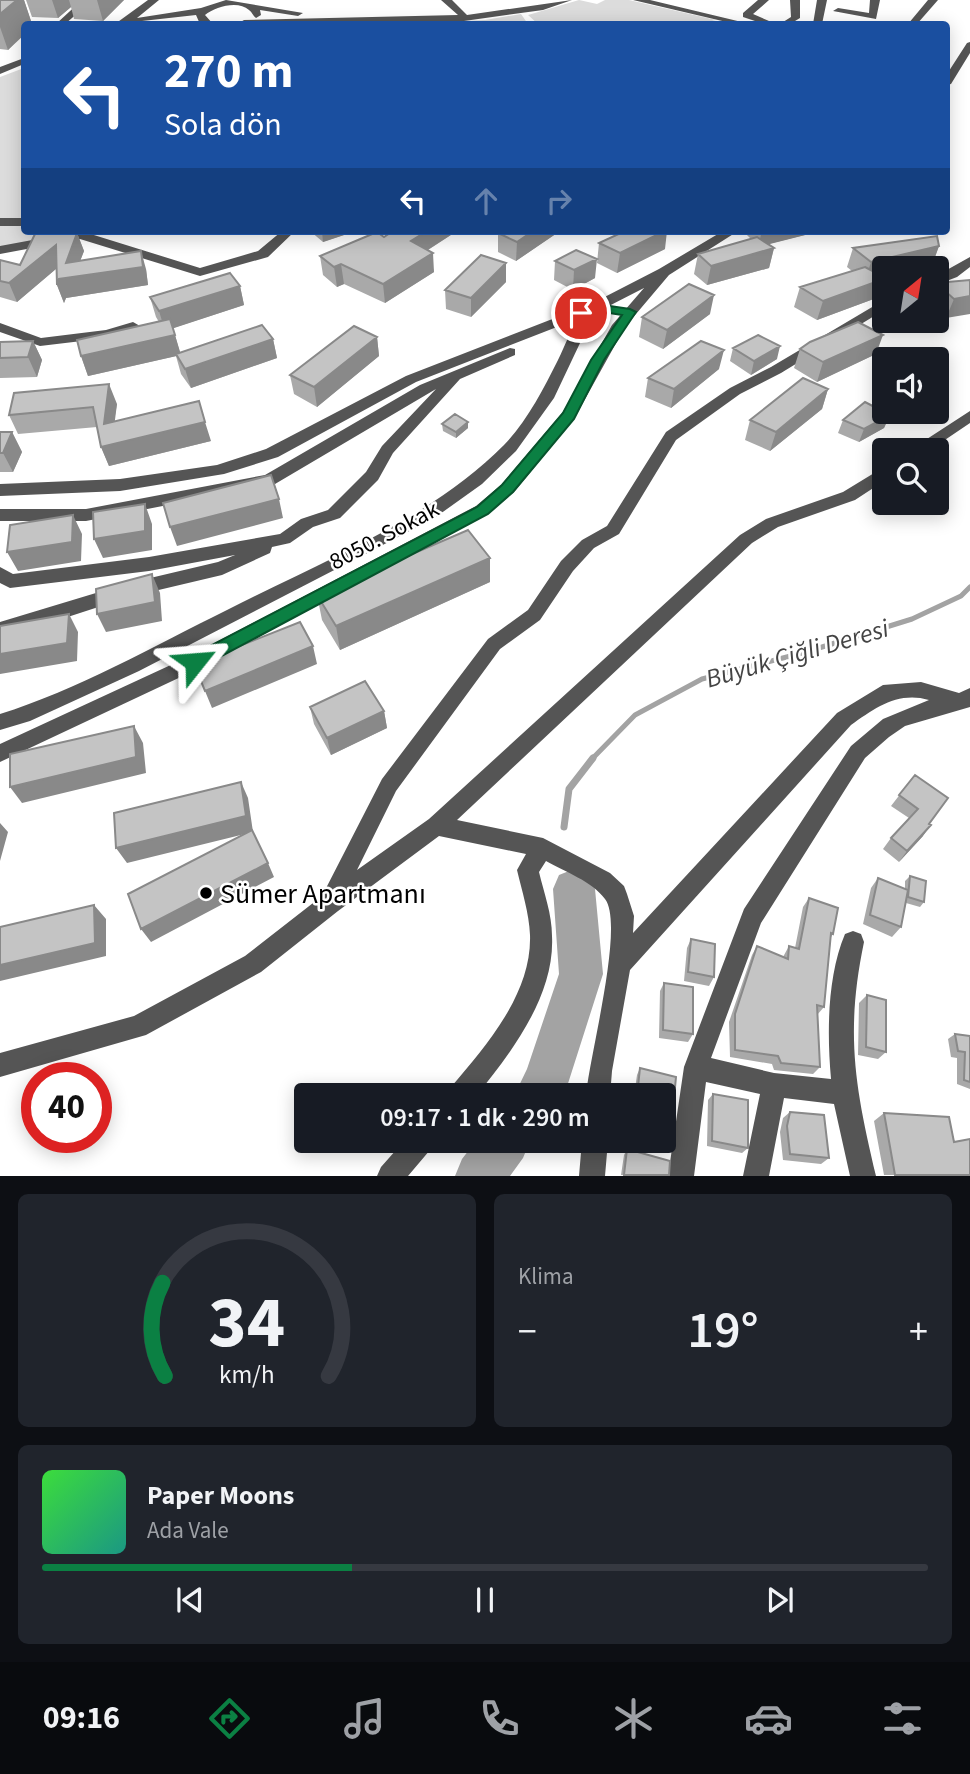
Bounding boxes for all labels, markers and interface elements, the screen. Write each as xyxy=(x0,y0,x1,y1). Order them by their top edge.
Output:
text: 270 m xyxy=(164,37,293,107)
icon: left xyxy=(49,49,140,140)
text: Sola dön xyxy=(164,102,282,148)
icon: left xyxy=(394,182,432,220)
icon: ahead xyxy=(467,182,505,220)
icon: right xyxy=(540,182,578,220)
north arrow xyxy=(872,256,948,332)
map controls xyxy=(872,256,949,515)
pin xyxy=(551,283,611,343)
icon: arrive xyxy=(562,294,600,332)
button: sound xyxy=(872,347,949,424)
button: search xyxy=(872,438,949,515)
street label: 8050. Sokak xyxy=(323,492,445,579)
water label: Büyük Çiğli Deresi xyxy=(701,609,894,697)
position arrow xyxy=(158,625,232,699)
place label: Sümer Apartmanı xyxy=(220,874,426,914)
marker: Sümer Apartmanı xyxy=(198,885,214,901)
speed limit sign: 40 xyxy=(21,1062,112,1153)
text: 09:17 · 1 dk · 290 m xyxy=(380,1099,590,1136)
text: Klima xyxy=(518,1260,574,1293)
text: 34 xyxy=(209,1272,285,1376)
text: 19° xyxy=(687,1294,759,1368)
text: − xyxy=(518,1305,537,1359)
text: + xyxy=(909,1305,928,1359)
text: km/h xyxy=(219,1357,275,1393)
text: Paper Moons xyxy=(147,1477,294,1514)
text: Ada Vale xyxy=(147,1514,229,1547)
icon: previous xyxy=(171,1581,209,1619)
icon: pause xyxy=(466,1581,504,1619)
icon: next xyxy=(761,1581,799,1619)
icon: directions xyxy=(205,1694,254,1743)
icon: music xyxy=(340,1694,389,1743)
icon: phone xyxy=(475,1694,524,1743)
icon: climate xyxy=(609,1694,658,1743)
icon: car xyxy=(744,1694,793,1743)
icon: filters xyxy=(878,1694,927,1743)
text: 09:16 xyxy=(43,1695,120,1741)

